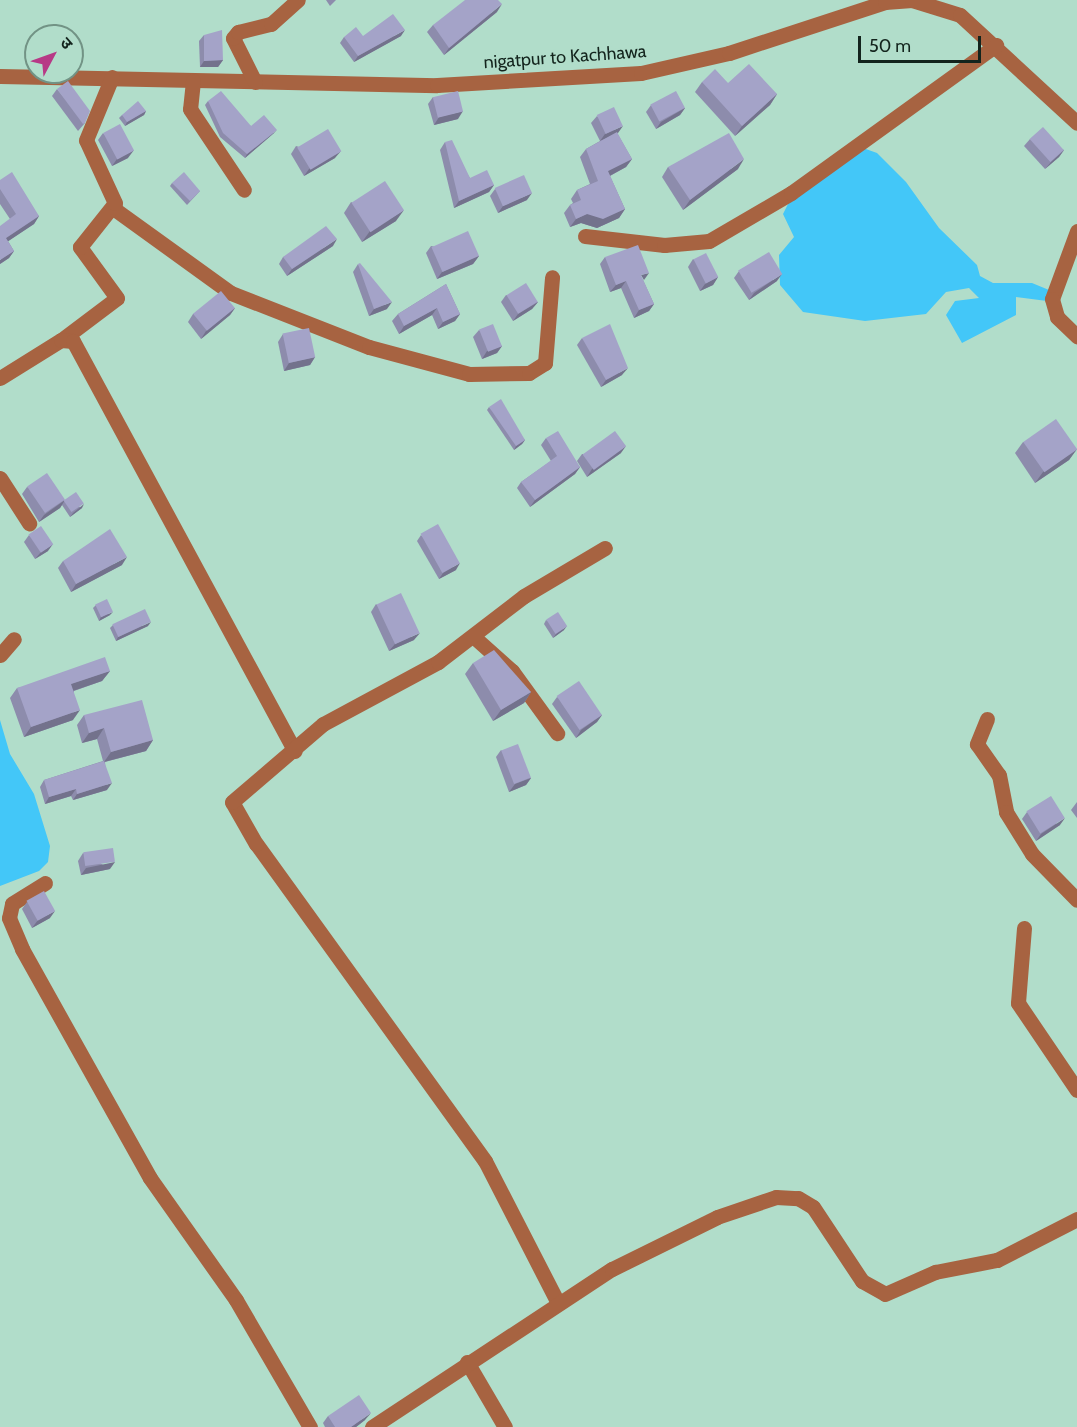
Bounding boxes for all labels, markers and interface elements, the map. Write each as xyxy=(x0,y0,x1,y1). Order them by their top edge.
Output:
north arrow xyxy=(24,24,84,84)
scale bar xyxy=(861,24,984,62)
text: उ xyxy=(56,33,77,53)
text: 50 m xyxy=(869,35,911,57)
street label: nigatpur to Kachhawa xyxy=(483,41,647,73)

